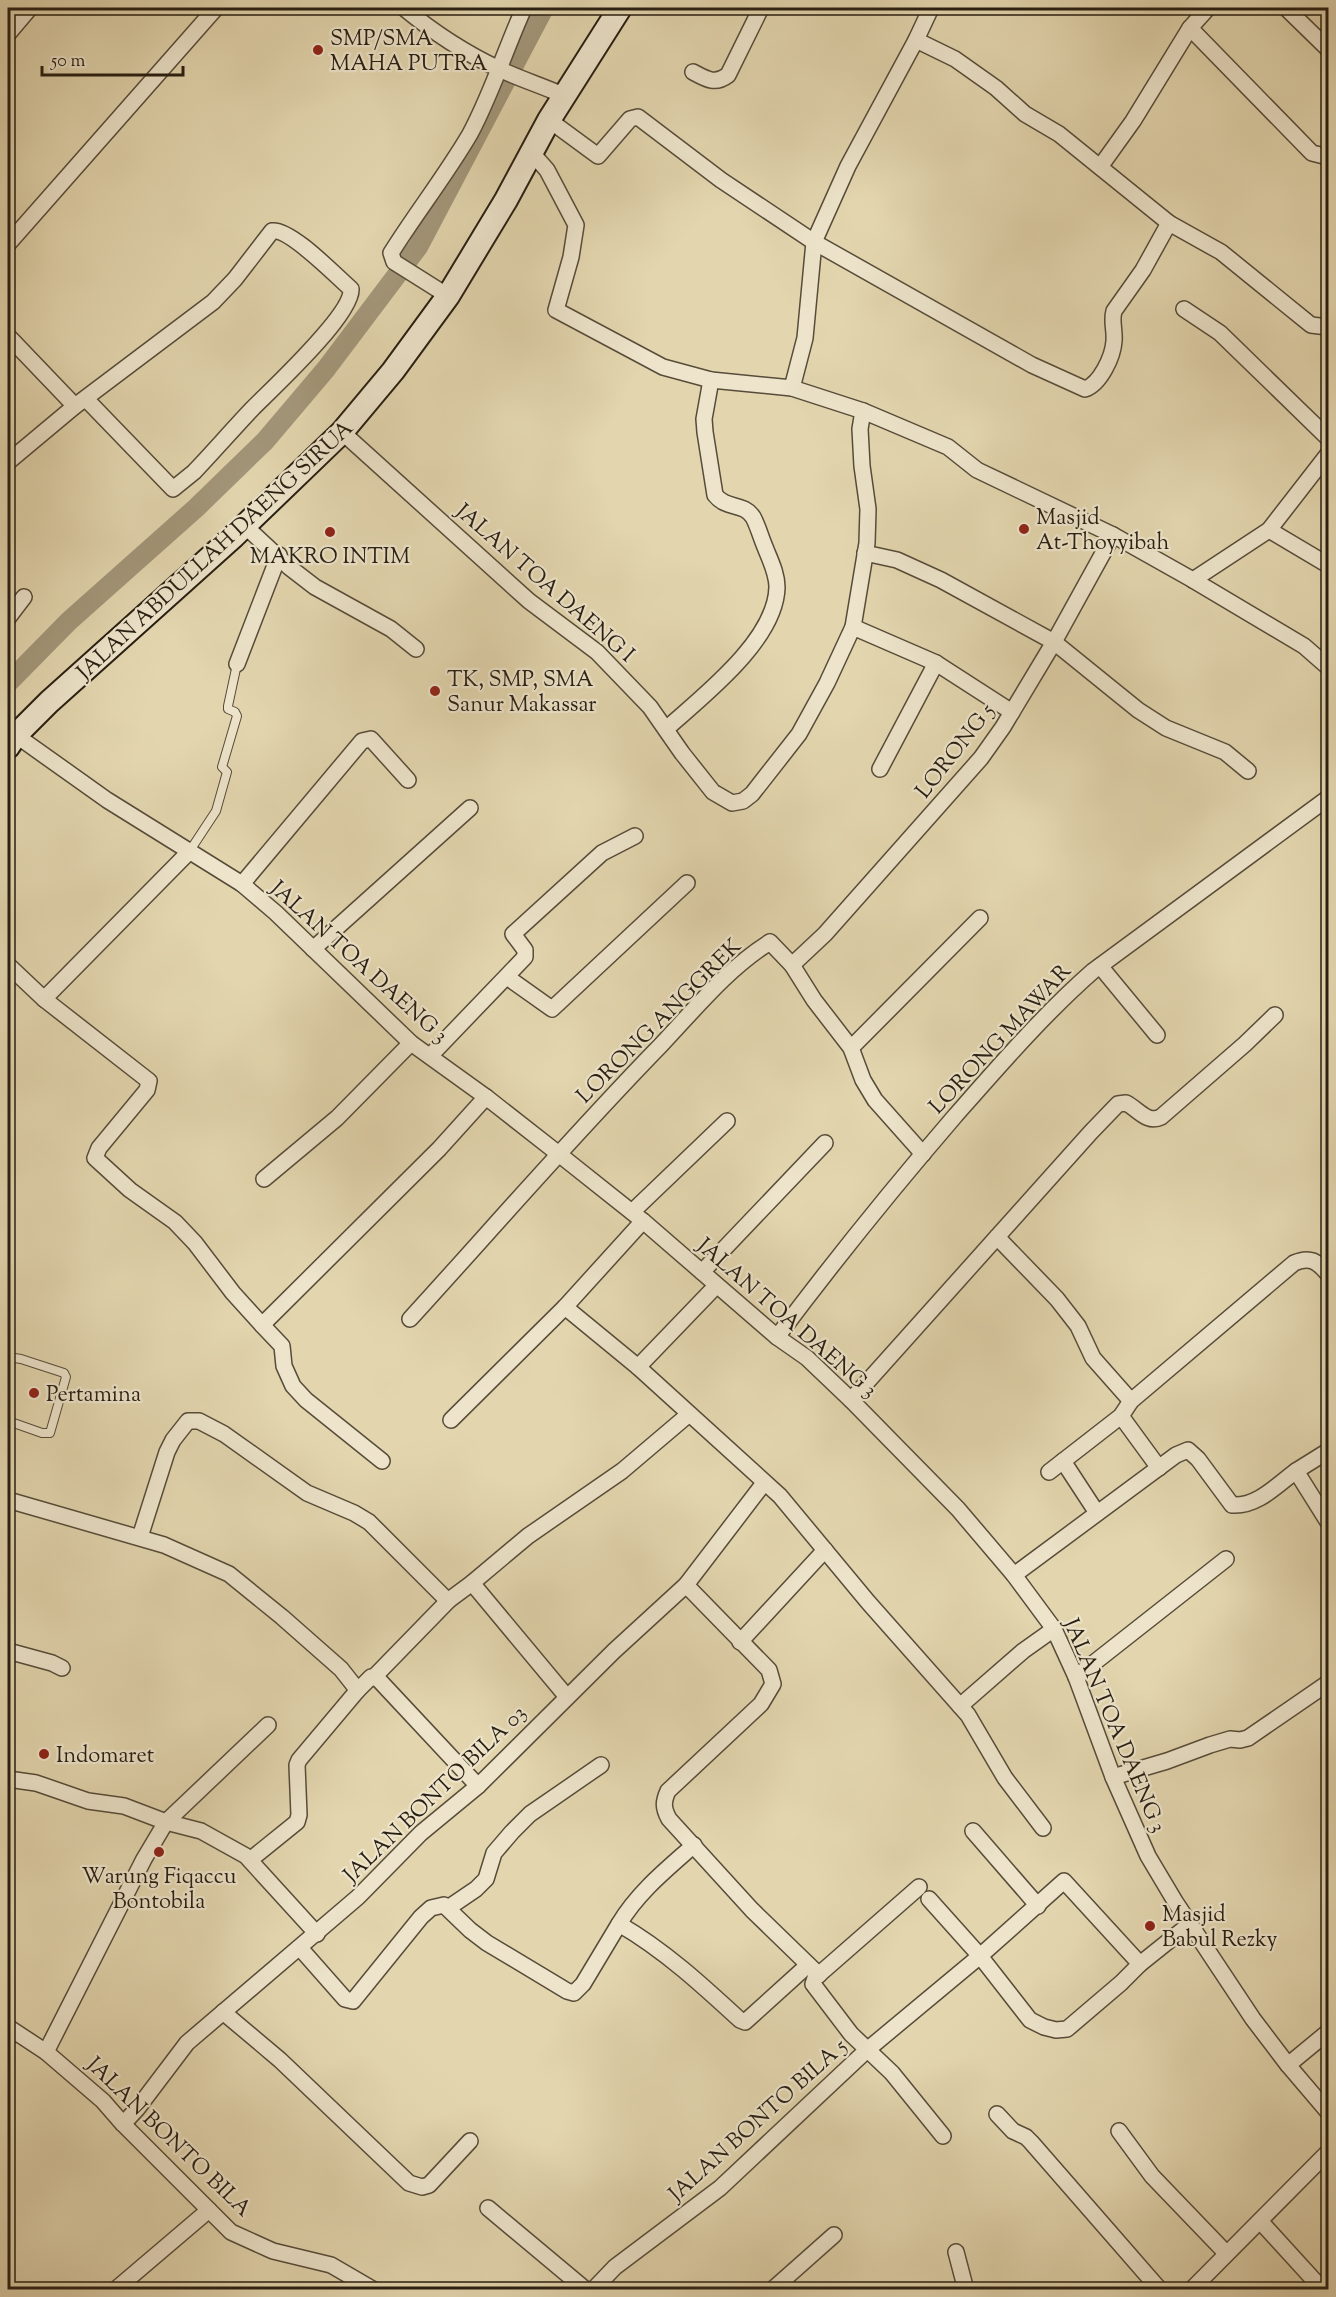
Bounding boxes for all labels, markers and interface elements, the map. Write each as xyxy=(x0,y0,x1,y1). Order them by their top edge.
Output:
place label: SMP/SMA MAHA PUTRA xyxy=(330,24,488,81)
scale bar xyxy=(42,39,183,77)
marker: SMP/SMA MAHA PUTRA xyxy=(311,43,325,57)
text: 50 m xyxy=(50,49,86,75)
street label: JALAN ABDULLAH DAENG SIRUA xyxy=(70,414,362,689)
street label: JALAN TOA DAENG I xyxy=(447,497,641,671)
place label: Masjid At-Thoyyibah xyxy=(1036,503,1169,560)
marker: Masjid At-Thoyyibah xyxy=(1017,522,1031,536)
marker: MAKRO INTIM xyxy=(323,525,337,539)
place label: MAKRO INTIM xyxy=(250,542,410,574)
place label: TK, SMP, SMA Sanur Makassar xyxy=(447,665,597,722)
marker: TK, SMP, SMA Sanur Makassar xyxy=(428,684,442,698)
street label: LORONG 5 xyxy=(909,697,1004,806)
street label: JALAN TOA DAENG 3 xyxy=(261,874,454,1052)
street label: LORONG ANGGREK xyxy=(570,932,750,1112)
street label: LORONG MAWAR xyxy=(923,957,1080,1123)
street label: JALAN TOA DAENG 3 xyxy=(688,1231,883,1407)
place label: Pertamina xyxy=(46,1380,141,1412)
marker: Pertamina xyxy=(27,1386,41,1400)
street label: JALAN TOA DAENG 3 xyxy=(1053,1613,1173,1838)
street label: JALAN BONTO BILA 03 xyxy=(337,1699,535,1892)
place label: Indomaret xyxy=(56,1741,155,1773)
marker: Indomaret xyxy=(37,1747,51,1761)
marker: Warung Fiqaccu Bontobila xyxy=(152,1845,166,1859)
place label: Warung Fiqaccu Bontobila xyxy=(82,1862,237,1919)
place label: Masjid Babul Rezky xyxy=(1162,1900,1278,1957)
marker: Masjid Babul Rezky xyxy=(1143,1919,1157,1933)
street label: JALAN BONTO BILA 5 xyxy=(662,2032,856,2211)
street label: JALAN BONTO BILA xyxy=(77,2050,258,2226)

